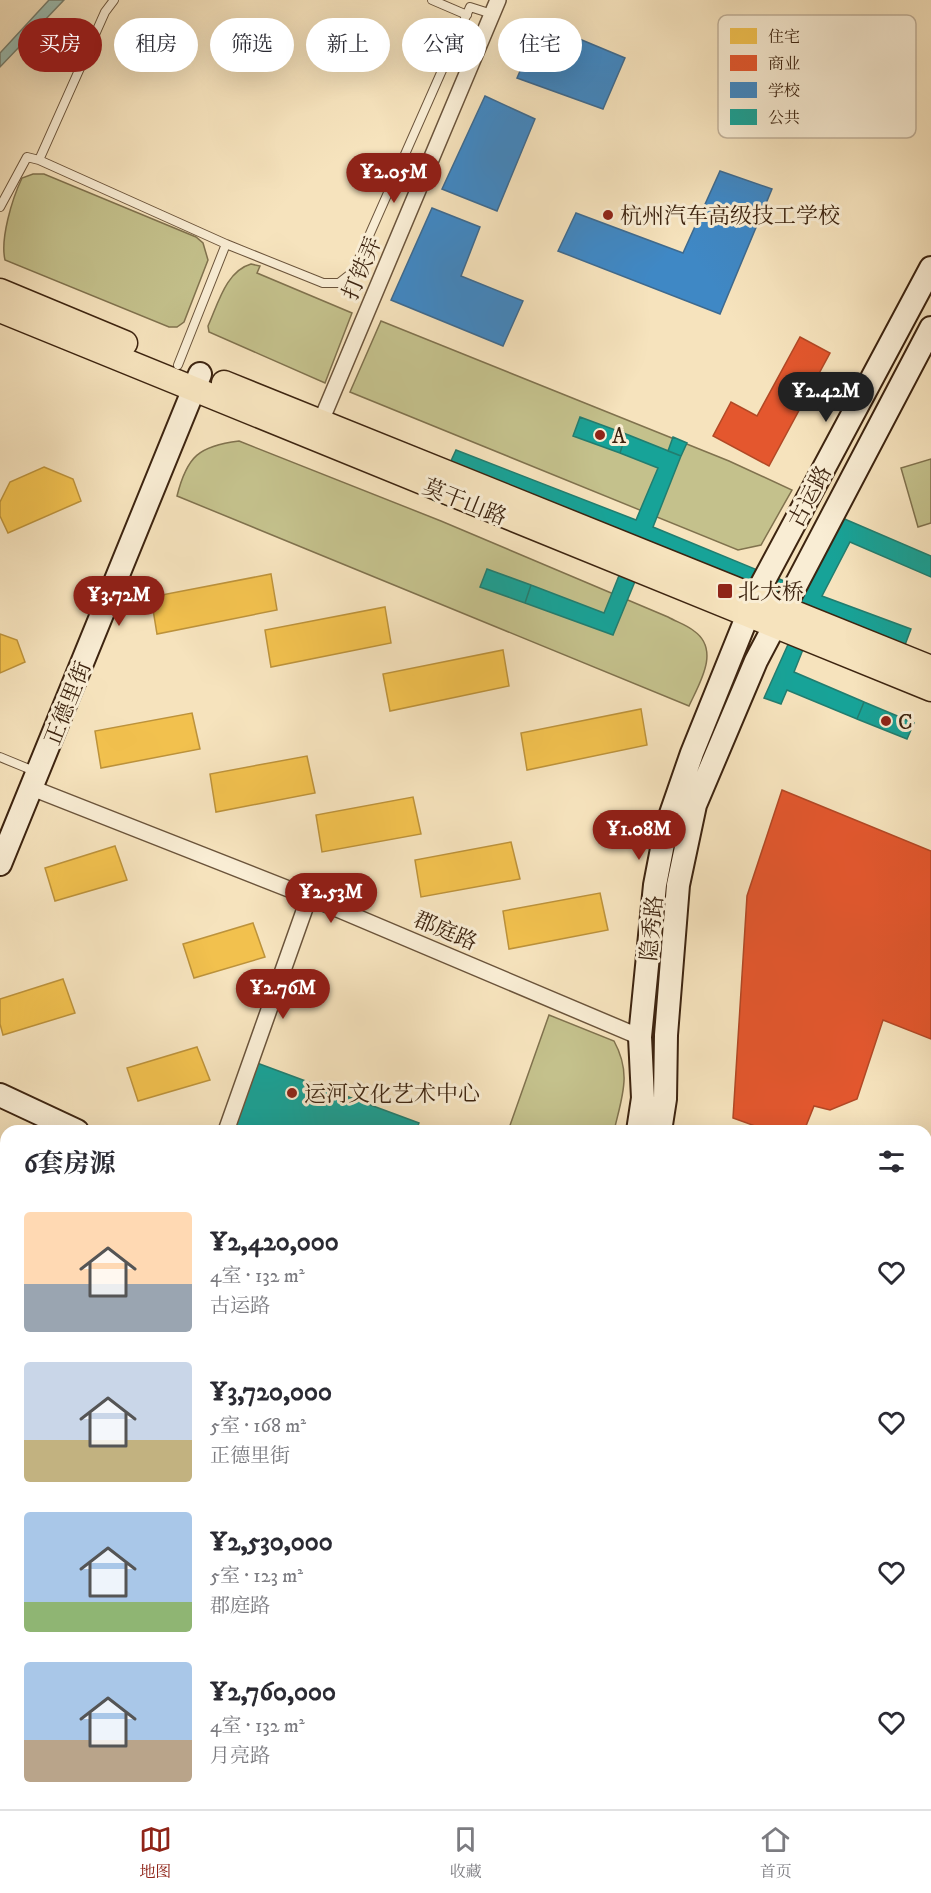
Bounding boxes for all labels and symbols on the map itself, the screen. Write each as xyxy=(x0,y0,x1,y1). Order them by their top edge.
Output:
legend xyxy=(718,15,916,138)
text: 住宅 xyxy=(768,27,800,47)
text: 商业 xyxy=(768,54,800,74)
text: 学校 xyxy=(768,81,800,101)
text: 公共 xyxy=(768,108,800,128)
pin: ¥2.05M xyxy=(345,153,443,204)
place label: 杭州汽车高级技工学校 xyxy=(620,203,840,230)
marker: 杭州汽车高级技工学校 xyxy=(601,208,615,222)
street label: 打铁弄 xyxy=(337,233,388,304)
pin: ¥2.42M xyxy=(777,372,875,423)
place label: A xyxy=(612,423,627,450)
marker: A xyxy=(593,428,607,442)
street label: 古运路 xyxy=(783,461,838,532)
street label: 莫干山路 xyxy=(419,473,510,531)
pin: ¥3.72M xyxy=(70,576,168,627)
place label: 北大桥 xyxy=(738,579,804,606)
marker: 北大桥 xyxy=(716,582,734,600)
street label: 正德里街 xyxy=(39,658,97,749)
place label: C xyxy=(898,709,913,736)
marker: C xyxy=(879,714,893,728)
pin: ¥1.08M xyxy=(590,810,688,861)
pin: ¥2.53M xyxy=(282,873,380,924)
street label: 隐秀路 xyxy=(636,894,669,962)
street label: 郡庭路 xyxy=(410,906,481,957)
pin: ¥2.76M xyxy=(234,969,332,1020)
place label: 运河文化艺术中心 xyxy=(304,1081,480,1108)
marker: 运河文化艺术中心 xyxy=(285,1086,299,1100)

